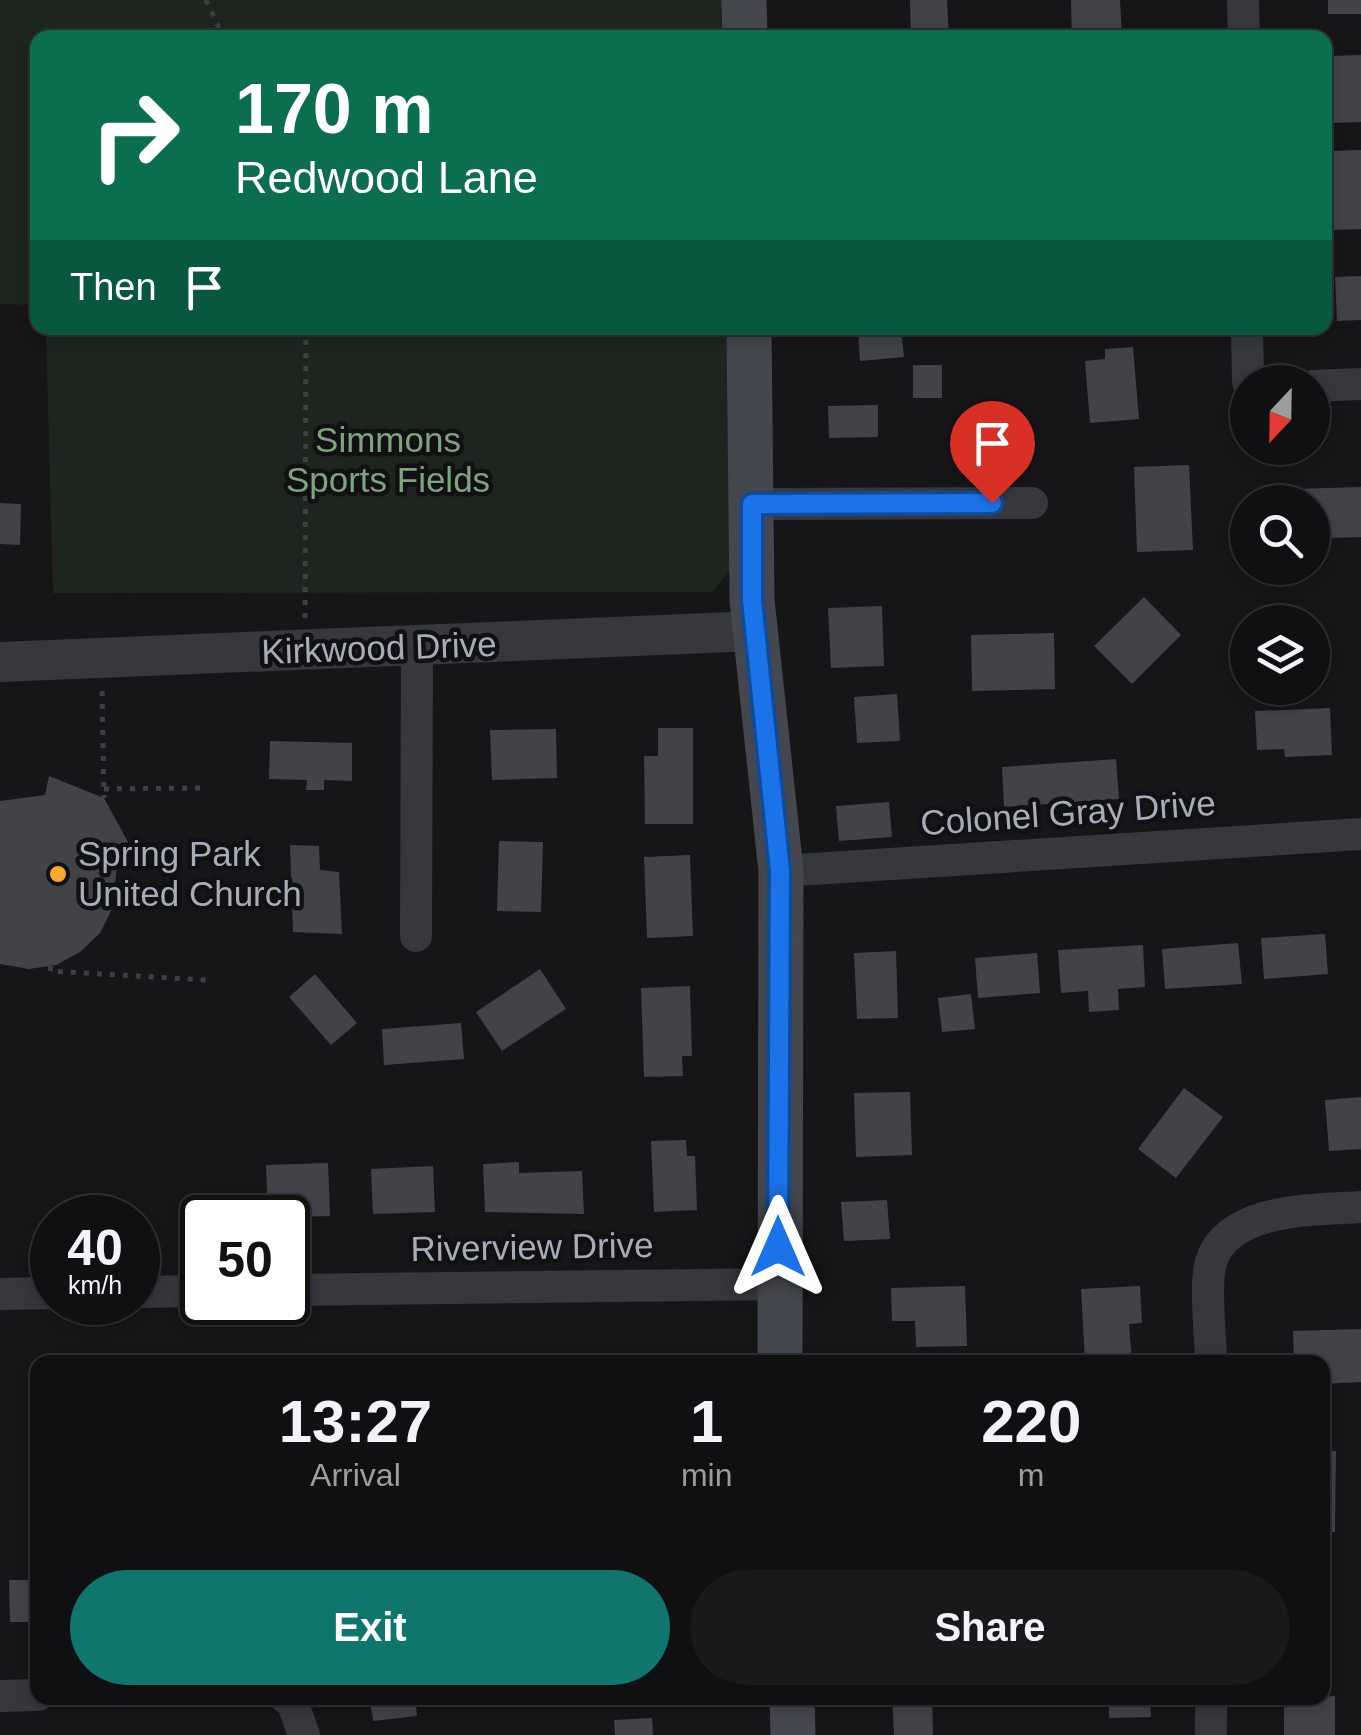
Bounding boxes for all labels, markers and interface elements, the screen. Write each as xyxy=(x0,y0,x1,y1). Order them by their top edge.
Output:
icon: right xyxy=(70,70,200,200)
text: 170 m xyxy=(235,70,433,148)
text: Redwood Lane xyxy=(235,152,538,203)
icon: arrive xyxy=(177,260,232,315)
text: Then xyxy=(70,266,157,308)
north arrow xyxy=(1230,365,1330,465)
map controls xyxy=(1230,365,1330,705)
pin xyxy=(950,401,1035,504)
icon: arrive xyxy=(965,416,1020,471)
park label: Simmons Sports Fields xyxy=(286,420,490,499)
button: search xyxy=(1230,485,1330,585)
button: layers xyxy=(1230,605,1330,705)
street label: Kirkwood Drive xyxy=(261,624,497,671)
street label: Colonel Gray Drive xyxy=(919,783,1217,842)
place label: Spring Park United Church xyxy=(78,834,302,913)
marker: Spring Park United Church xyxy=(47,863,69,885)
speed limit sign: 50 xyxy=(180,1195,310,1325)
position arrow xyxy=(726,1195,830,1299)
text: 40 xyxy=(67,1220,123,1276)
street label: Riverview Drive xyxy=(410,1225,654,1268)
text: km/h xyxy=(68,1271,122,1299)
text: 13:27 xyxy=(279,1388,432,1455)
text: 1 xyxy=(690,1388,723,1455)
text: 220 xyxy=(981,1388,1081,1455)
text: Arrival xyxy=(310,1457,401,1493)
text: min xyxy=(681,1457,732,1493)
text: m xyxy=(1018,1457,1045,1493)
button: Exit xyxy=(70,1570,670,1685)
button: Share xyxy=(690,1570,1290,1685)

